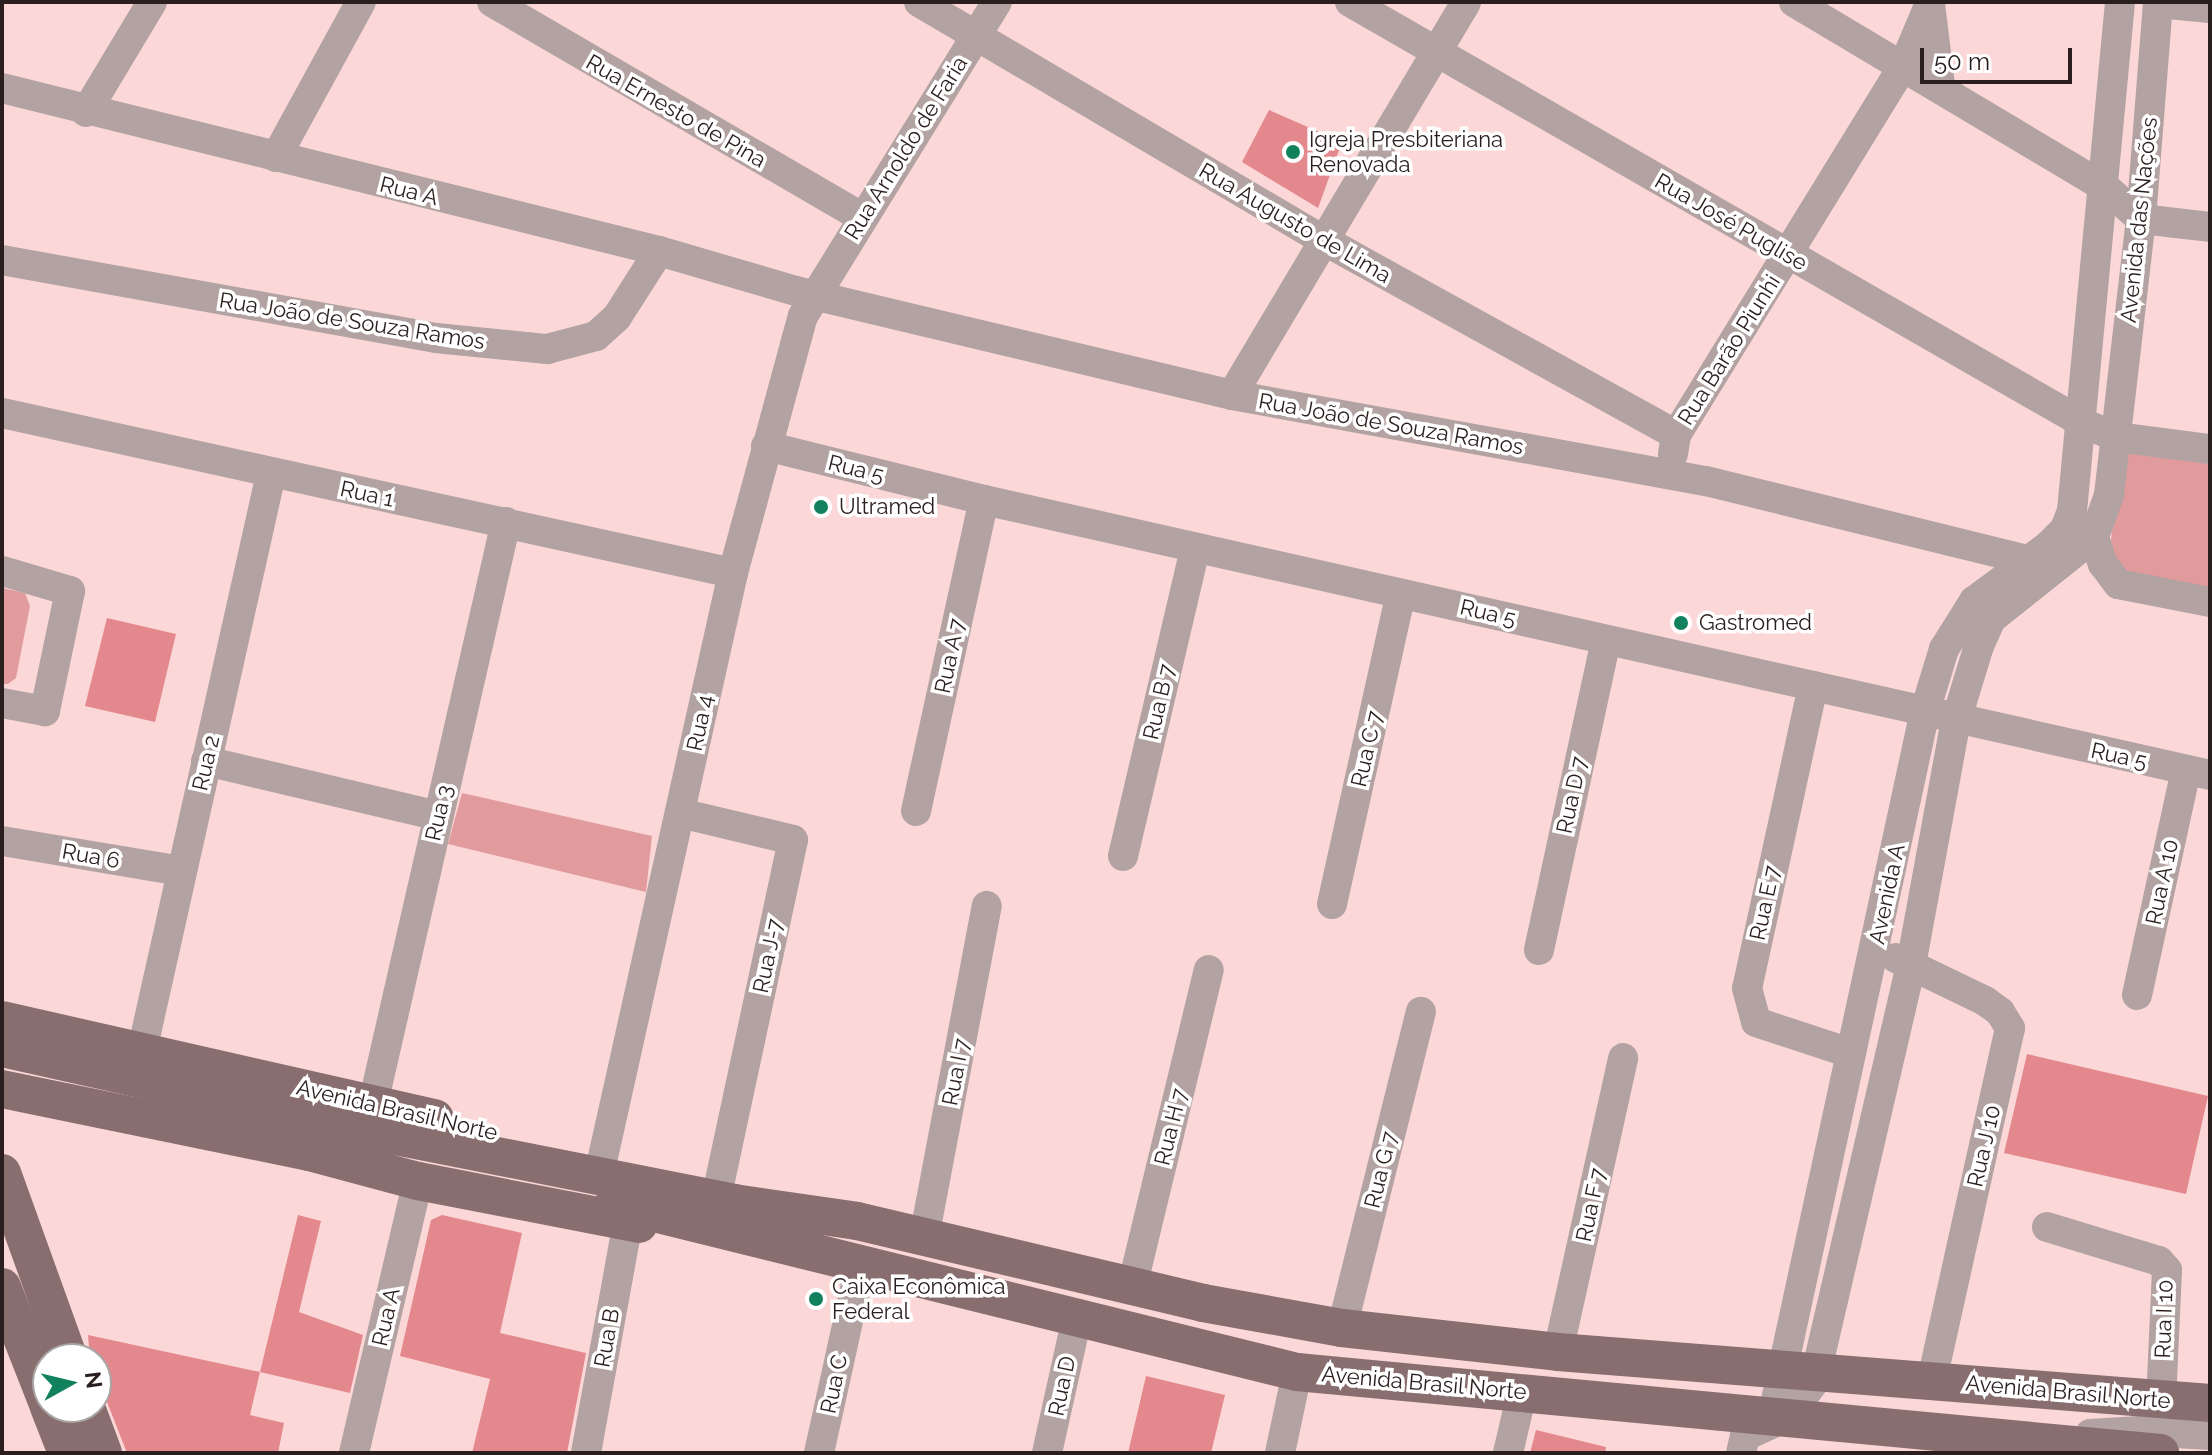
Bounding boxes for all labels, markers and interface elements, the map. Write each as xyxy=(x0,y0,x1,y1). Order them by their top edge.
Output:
scale bar xyxy=(1924,32,2076,82)
text: 50 m xyxy=(1934,47,1990,76)
street label: Rua Ernesto de Pina xyxy=(581,49,771,173)
street label: Rua Arnoldo de Faria xyxy=(839,51,973,245)
street label: Avenida das Nações xyxy=(2115,116,2163,324)
place label: Igreja Presbiteriana Renovada xyxy=(1309,126,1503,178)
marker: Igreja Presbiteriana Renovada xyxy=(1284,143,1302,161)
street label: Rua Augusto de Lima xyxy=(1194,157,1396,289)
street label: Rua José Puglise xyxy=(1650,168,1812,276)
street label: Rua A xyxy=(377,171,441,211)
street label: Rua Barão Piunhi xyxy=(1672,270,1786,430)
street label: Rua João de Souza Ramos xyxy=(217,287,487,355)
street label: Rua João de Souza Ramos xyxy=(1256,388,1526,460)
street label: Rua 5 xyxy=(825,449,887,489)
street label: Rua 1 xyxy=(338,475,396,513)
place label: Ultramed xyxy=(839,494,935,520)
marker: Ultramed xyxy=(810,496,832,518)
street label: Rua 5 xyxy=(1457,594,1519,632)
place label: Gastromed xyxy=(1699,610,1812,636)
marker: Gastromed xyxy=(1670,612,1692,634)
street label: Rua A 7 xyxy=(929,616,971,696)
street label: Rua B 7 xyxy=(1137,662,1181,742)
street label: Rua 4 xyxy=(681,692,719,754)
street label: Rua C 7 xyxy=(1345,708,1389,790)
street label: Rua 2 xyxy=(187,733,225,793)
street label: Rua 5 xyxy=(2088,737,2150,775)
street label: Rua D 7 xyxy=(1551,754,1593,836)
street label: Rua 3 xyxy=(420,782,458,844)
street label: Rua A 10 xyxy=(2140,836,2184,928)
street label: Rua 6 xyxy=(60,838,122,874)
street label: Avenida A xyxy=(1863,841,1911,947)
street label: Rua E 7 xyxy=(1744,863,1786,943)
street label: Rua J-7 xyxy=(747,916,789,996)
street label: Rua I 7 xyxy=(937,1036,975,1108)
street label: Avenida Brasil Norte xyxy=(294,1074,500,1146)
street label: Rua H 7 xyxy=(1149,1086,1193,1168)
street label: Rua J 10 xyxy=(1962,1102,2006,1190)
street label: Rua G 7 xyxy=(1359,1129,1403,1211)
street label: Rua F 7 xyxy=(1570,1165,1612,1245)
place label: Caixa Econômica Federal xyxy=(832,1273,1006,1324)
street label: Rua I 10 xyxy=(2149,1279,2179,1359)
street label: Rua A xyxy=(366,1285,406,1349)
marker: Caixa Econômica Federal xyxy=(807,1290,825,1308)
street label: Rua B xyxy=(589,1306,625,1370)
north arrow xyxy=(32,1343,112,1423)
street label: Rua C xyxy=(815,1352,853,1416)
street label: Rua D xyxy=(1043,1354,1081,1418)
street label: Avenida Brasil Norte xyxy=(1320,1361,1528,1405)
text: N xyxy=(80,1370,108,1390)
street label: Avenida Brasil Norte xyxy=(1964,1370,2172,1414)

